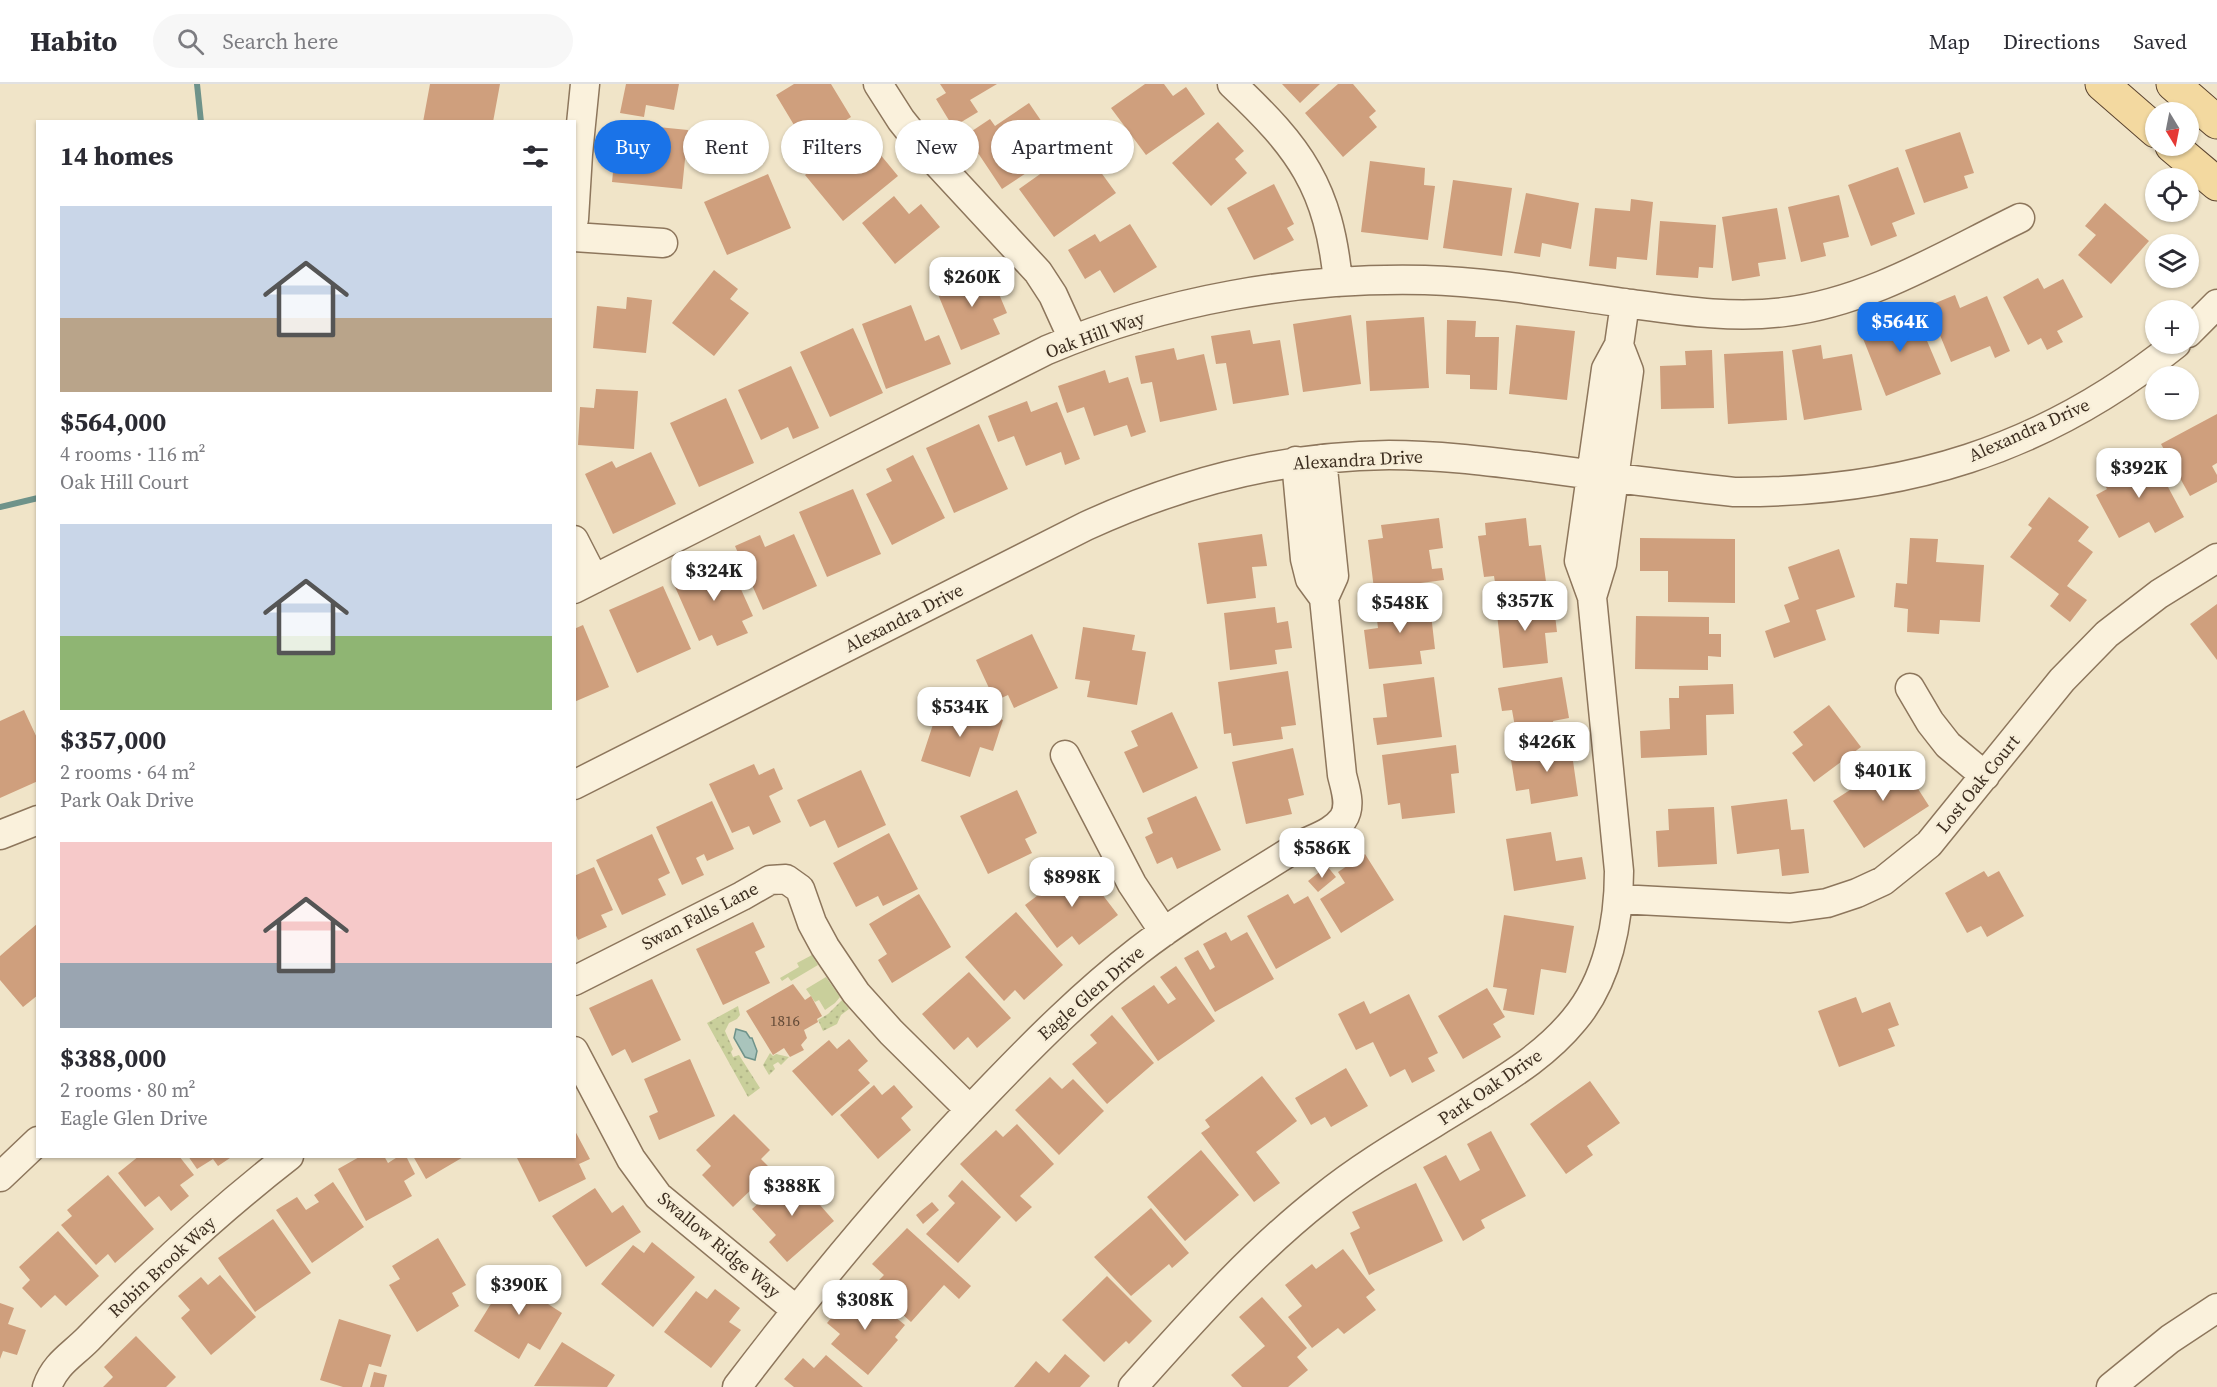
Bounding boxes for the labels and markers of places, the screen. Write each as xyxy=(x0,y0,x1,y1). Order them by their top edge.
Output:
pin: $260K xyxy=(930,257,1014,308)
pin: $564K xyxy=(1858,302,1942,353)
pin: $392K xyxy=(2097,448,2181,499)
pin: $324K xyxy=(672,551,756,602)
pin: $357K xyxy=(1483,581,1567,632)
pin: $548K xyxy=(1358,583,1442,634)
pin: $534K xyxy=(918,687,1002,738)
pin: $426K xyxy=(1505,722,1589,773)
pin: $401K xyxy=(1841,751,1925,802)
pin: $586K xyxy=(1280,828,1364,879)
pin: $898K xyxy=(1030,857,1114,908)
pin: $388K xyxy=(750,1166,834,1217)
pin: $390K xyxy=(477,1265,561,1316)
pin: $308K xyxy=(823,1280,907,1331)

